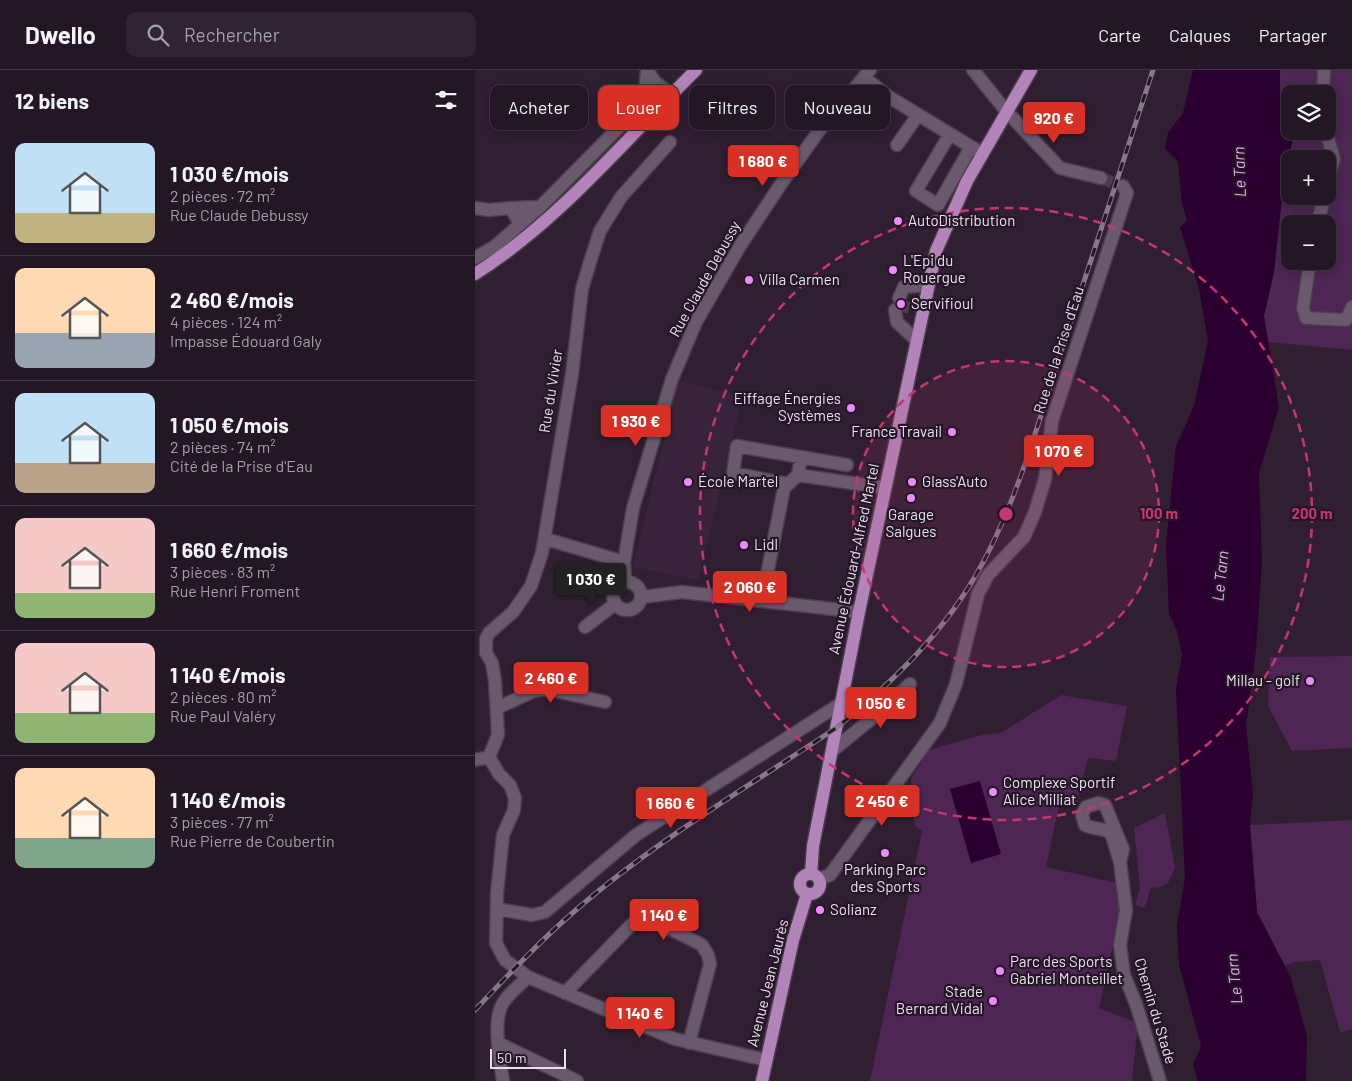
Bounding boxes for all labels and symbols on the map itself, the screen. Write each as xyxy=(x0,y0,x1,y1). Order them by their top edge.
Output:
pin: 920 € xyxy=(1019,102,1089,144)
pin: 1 680 € xyxy=(717,144,809,187)
water label: Le Tarn xyxy=(1228,146,1249,198)
place label: AutoDistribution xyxy=(908,211,1015,229)
marker: AutoDistribution xyxy=(892,215,904,227)
street label: Rue Claude Debussy xyxy=(665,217,744,340)
place label: L'Epi du Rouergue xyxy=(903,251,966,286)
marker: L'Epi du Rouergue xyxy=(887,264,899,276)
place label: Villa Carmen xyxy=(759,270,840,288)
marker: Villa Carmen xyxy=(743,274,755,286)
street label: Rue de la Prise d'Eau xyxy=(1029,284,1087,416)
place label: Servifioul xyxy=(911,294,973,312)
marker: Servifioul xyxy=(895,298,907,310)
street label: Rue du Vivier xyxy=(535,347,566,434)
place label: Eiffage Énergies Systèmes xyxy=(734,389,841,424)
marker: Eiffage Énergies Systèmes xyxy=(845,402,857,414)
pin: 1 930 € xyxy=(590,404,682,447)
place label: France Travail xyxy=(851,422,942,440)
marker: France Travail xyxy=(946,426,958,438)
pin: 1 070 € xyxy=(1013,434,1105,477)
street label: Avenue Édouard-Alfred Martel xyxy=(824,462,882,656)
place label: École Martel xyxy=(698,472,778,490)
place label: Glass'Auto xyxy=(922,472,988,490)
marker: École Martel xyxy=(682,476,694,488)
marker: Glass'Auto xyxy=(906,476,918,488)
marker: Garage Salgues xyxy=(905,492,917,504)
text: 100 m xyxy=(1140,504,1178,522)
text: 200 m xyxy=(1291,504,1333,522)
place label: Garage Salgues xyxy=(886,505,937,540)
centre of rings xyxy=(997,505,1015,523)
place label: Lidl xyxy=(754,535,778,553)
marker: Lidl xyxy=(738,539,750,551)
water label: Le Tarn xyxy=(1207,550,1232,602)
pin: 1 030 € xyxy=(545,562,637,605)
pin: 2 060 € xyxy=(704,570,796,613)
pin: 2 460 € xyxy=(505,662,597,704)
place label: Millau - golf xyxy=(1226,671,1300,689)
marker: Millau - golf xyxy=(1304,675,1316,687)
pin: 1 050 € xyxy=(835,686,927,729)
place label: Complexe Sportif Alice Milliat xyxy=(1003,773,1115,808)
pin: 2 450 € xyxy=(836,784,928,827)
pin: 1 660 € xyxy=(625,786,717,829)
marker: Complexe Sportif Alice Milliat xyxy=(987,786,999,798)
marker: Parking Parc des Sports xyxy=(879,847,891,859)
place label: Parking Parc des Sports xyxy=(844,860,926,895)
pin: 1 140 € xyxy=(618,898,710,941)
place label: Solianz xyxy=(830,900,877,918)
marker: Solianz xyxy=(814,904,826,916)
street label: Avenue Jean Jaurès xyxy=(742,917,792,1048)
place label: Parc des Sports Gabriel Monteillet xyxy=(1010,952,1123,987)
water label: Le Tarn xyxy=(1221,953,1246,1005)
street label: Chemin du Stade xyxy=(1131,956,1181,1066)
marker: Parc des Sports Gabriel Monteillet xyxy=(994,965,1006,977)
place label: Stade Bernard Vidal xyxy=(896,982,983,1017)
marker: Stade Bernard Vidal xyxy=(987,995,999,1007)
pin: 1 140 € xyxy=(594,996,686,1039)
scale bar xyxy=(490,1046,566,1069)

